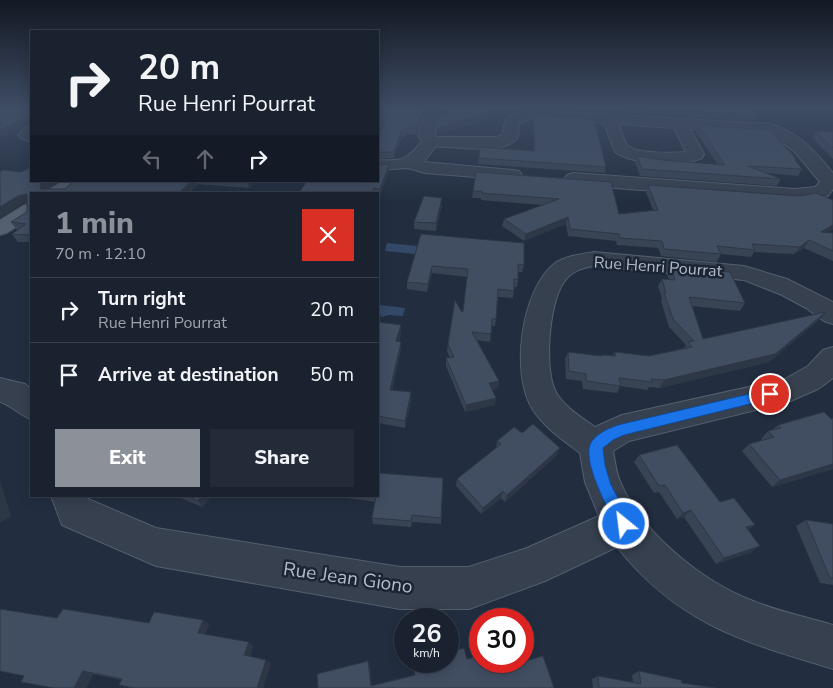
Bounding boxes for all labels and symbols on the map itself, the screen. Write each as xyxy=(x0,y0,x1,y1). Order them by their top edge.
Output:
street label: Rue Henri Pourrat xyxy=(593,252,723,282)
pin xyxy=(749,373,791,415)
position arrow xyxy=(597,497,649,549)
street label: Rue Jean Giono xyxy=(281,556,414,600)
speed limit sign: 30 xyxy=(469,608,534,673)

